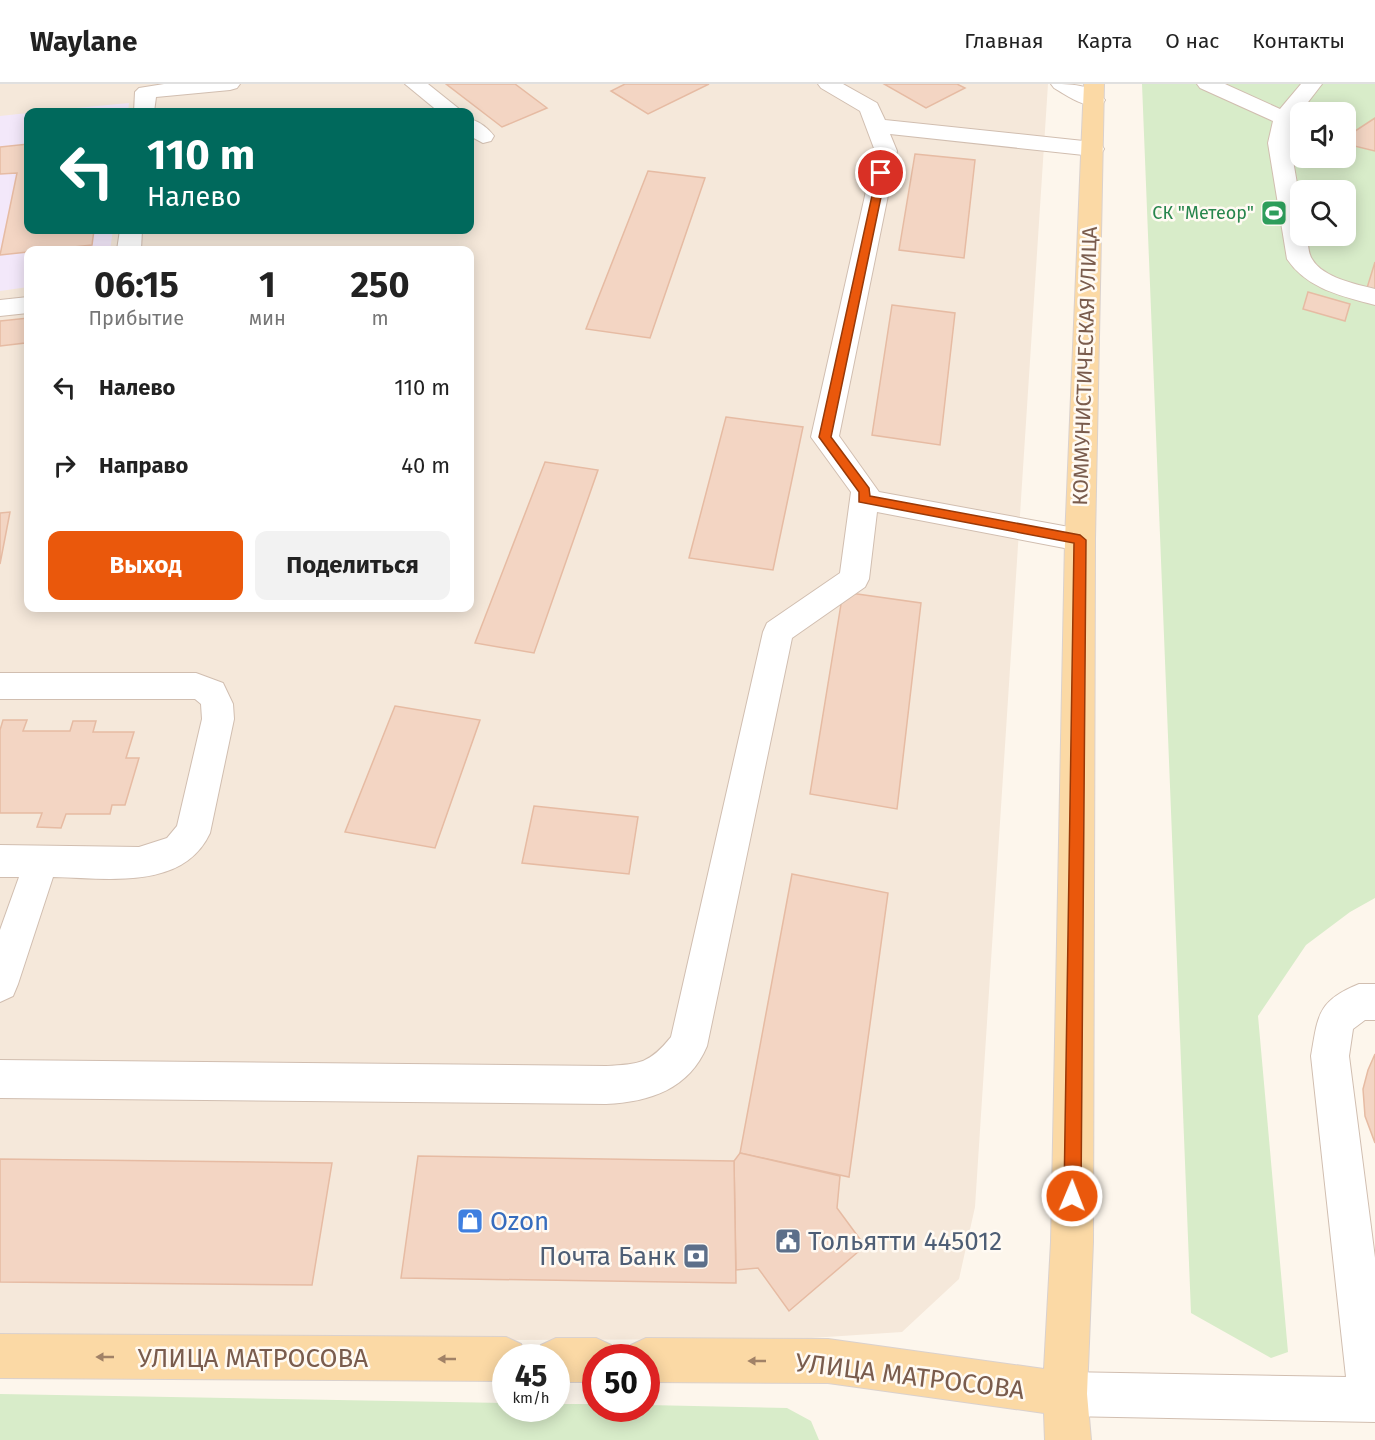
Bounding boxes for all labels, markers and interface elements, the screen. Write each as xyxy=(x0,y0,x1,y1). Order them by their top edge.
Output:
text: Waylane xyxy=(30,25,137,58)
text: Главная xyxy=(964,28,1044,54)
text: Карта xyxy=(1077,28,1132,54)
text: О нас xyxy=(1165,28,1219,54)
text: Контакты xyxy=(1252,28,1345,54)
map controls xyxy=(1290,102,1356,246)
button: sound xyxy=(1290,102,1356,168)
text: 110 m xyxy=(147,130,255,180)
icon: left xyxy=(48,132,126,210)
pin xyxy=(855,147,906,198)
icon: arrive xyxy=(864,156,897,189)
button: search xyxy=(1290,180,1356,246)
text: Налево xyxy=(147,181,241,213)
sports icon: СК "Метеор" xyxy=(1259,198,1289,228)
place label: СК "Метеор" xyxy=(1152,202,1254,224)
street label: КОММУНИСТИЧЕСКАЯ УЛИЦА xyxy=(1067,226,1103,506)
text: 06:15 xyxy=(94,263,179,307)
text: 1 xyxy=(259,263,276,307)
text: 250 xyxy=(350,263,409,307)
text: Прибытие xyxy=(89,306,184,330)
text: мин xyxy=(249,306,286,330)
text: m xyxy=(371,306,389,330)
icon: left xyxy=(48,371,81,404)
text: Налево xyxy=(99,374,175,401)
text: 110 m xyxy=(394,374,450,401)
icon: right xyxy=(48,449,81,482)
text: Направо xyxy=(99,452,188,479)
text: 40 m xyxy=(401,452,450,479)
button: Выход xyxy=(48,531,243,600)
button: Поделиться xyxy=(255,531,450,600)
position arrow xyxy=(1040,1164,1104,1228)
shop icon: Ozon xyxy=(455,1206,485,1236)
place label: Ozon xyxy=(490,1206,549,1237)
public building icon: Тольятти 445012 xyxy=(773,1226,803,1256)
place label: Тольятти 445012 xyxy=(808,1226,1002,1257)
place label: Почта Банк xyxy=(539,1241,677,1272)
bank icon: Почта Банк xyxy=(681,1241,711,1271)
street label: УЛИЦА МАТРОСОВА xyxy=(138,1343,368,1374)
speed limit sign: 50 xyxy=(582,1344,660,1422)
street label: УЛИЦА МАТРОСОВА xyxy=(794,1347,1026,1406)
one-way arrow xyxy=(96,1352,115,1362)
one-way arrow xyxy=(438,1354,457,1364)
one-way arrow xyxy=(747,1356,766,1366)
text: 45 xyxy=(515,1358,547,1394)
text: km/h xyxy=(512,1389,550,1407)

